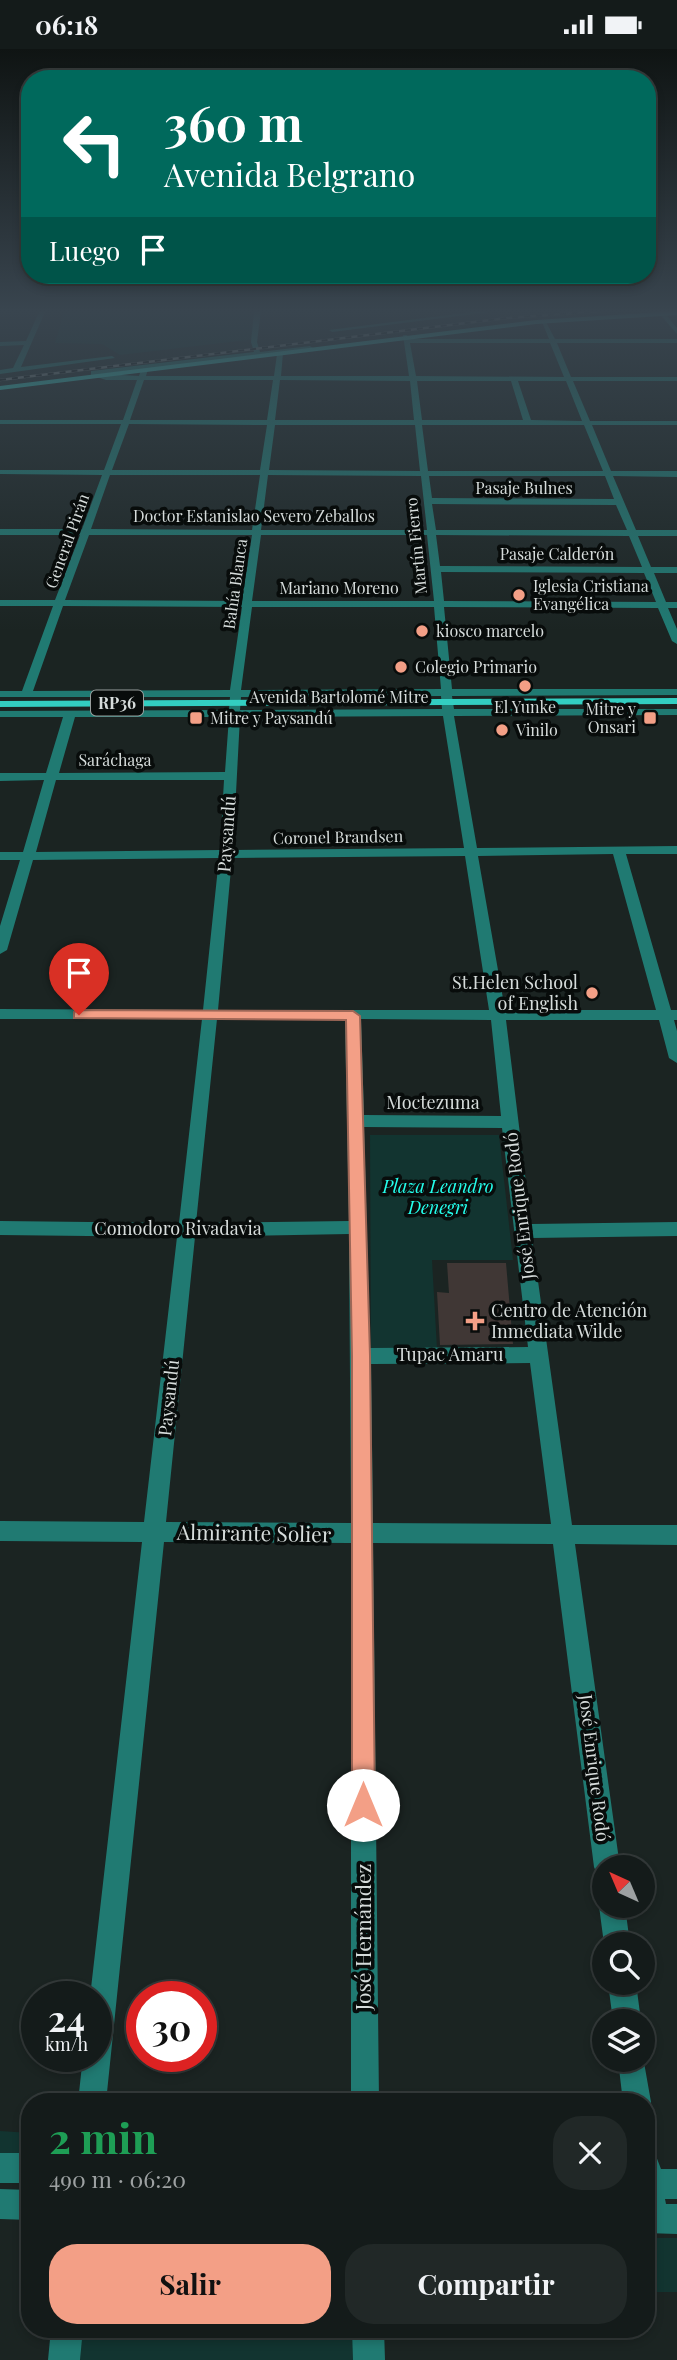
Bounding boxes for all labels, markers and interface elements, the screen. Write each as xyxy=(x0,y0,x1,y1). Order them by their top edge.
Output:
text: 06:18 xyxy=(35,7,98,42)
text: 360 m xyxy=(164,89,303,154)
icon: left xyxy=(49,98,140,189)
text: Avenida Belgrano xyxy=(164,152,415,195)
icon: arrive xyxy=(134,231,172,269)
text: Luego xyxy=(49,233,120,268)
street label: Pasaje Bulnes xyxy=(475,477,573,498)
street label: General Pirán xyxy=(40,490,94,591)
street label: Martín Fierro xyxy=(400,496,431,596)
street label: Doctor Estanislao Severo Zeballos xyxy=(133,505,375,526)
street label: Bahía Blanca xyxy=(218,537,251,631)
street label: Pasaje Calderón xyxy=(500,543,615,564)
place label: Iglesia Cristiana Evangélica xyxy=(533,575,649,614)
street label: Mariano Moreno xyxy=(279,577,399,598)
marker: Iglesia Cristiana Evangélica xyxy=(511,587,527,603)
place label: kiosco marcelo xyxy=(436,620,544,641)
marker: kiosco marcelo xyxy=(414,623,430,639)
place label: Colegio Primario xyxy=(415,656,537,677)
marker: Colegio Primario xyxy=(393,659,409,675)
marker: El Yunke xyxy=(517,678,533,694)
street label: Avenida Bartolomé Mitre xyxy=(248,686,429,707)
road number: RP36 xyxy=(91,691,143,715)
place label: El Yunke xyxy=(494,696,556,717)
place label: Mitre y Onsari xyxy=(585,698,636,737)
place label: Mitre y Paysandú xyxy=(210,707,333,728)
marker: Mitre y Paysandú xyxy=(188,710,204,726)
marker: Mitre y Onsari xyxy=(642,710,658,726)
place label: Vinilo xyxy=(515,719,558,740)
marker: Vinilo xyxy=(494,722,510,738)
street label: Saráchaga xyxy=(78,749,152,770)
street label: Paysandú xyxy=(211,794,241,873)
street label: Coronel Brandsen xyxy=(273,825,404,848)
pin xyxy=(49,943,109,1015)
icon: arrive xyxy=(60,954,98,992)
place label: St.Helen School of English xyxy=(452,970,578,1015)
marker: St.Helen School of English xyxy=(584,985,600,1001)
street label: Moctezuma xyxy=(386,1090,480,1114)
street label: José Enrique Rodó xyxy=(498,1131,540,1282)
park label: Plaza Leandro Denegri xyxy=(382,1174,494,1219)
street label: Comodoro Rivadavia xyxy=(94,1216,262,1240)
place label: Centro de Atención Inmediata Wilde xyxy=(491,1298,647,1343)
marker: Centro de Atención Inmediata Wilde xyxy=(465,1311,485,1331)
street label: Tupac Amaru xyxy=(396,1342,504,1366)
street label: Paysandú xyxy=(152,1358,184,1437)
street label: Almirante Solier xyxy=(176,1517,332,1547)
street label: José Enrique Rodó xyxy=(574,1692,616,1843)
position arrow xyxy=(326,1768,400,1842)
north arrow xyxy=(592,1855,654,1918)
map controls xyxy=(592,1855,655,2072)
street label: José Hernández xyxy=(348,1863,376,2012)
button: search xyxy=(592,1932,655,1995)
speed limit sign: 30 xyxy=(126,1981,217,2072)
text: 24 xyxy=(48,1994,85,2041)
button: layers xyxy=(592,2009,655,2072)
text: km/h xyxy=(45,2032,88,2056)
text: 2 min xyxy=(49,2109,157,2165)
button: close xyxy=(553,2116,627,2190)
text: 490 m · 06:20 xyxy=(49,2163,186,2194)
button: Salir xyxy=(49,2244,331,2324)
button: Compartir xyxy=(345,2244,627,2324)

